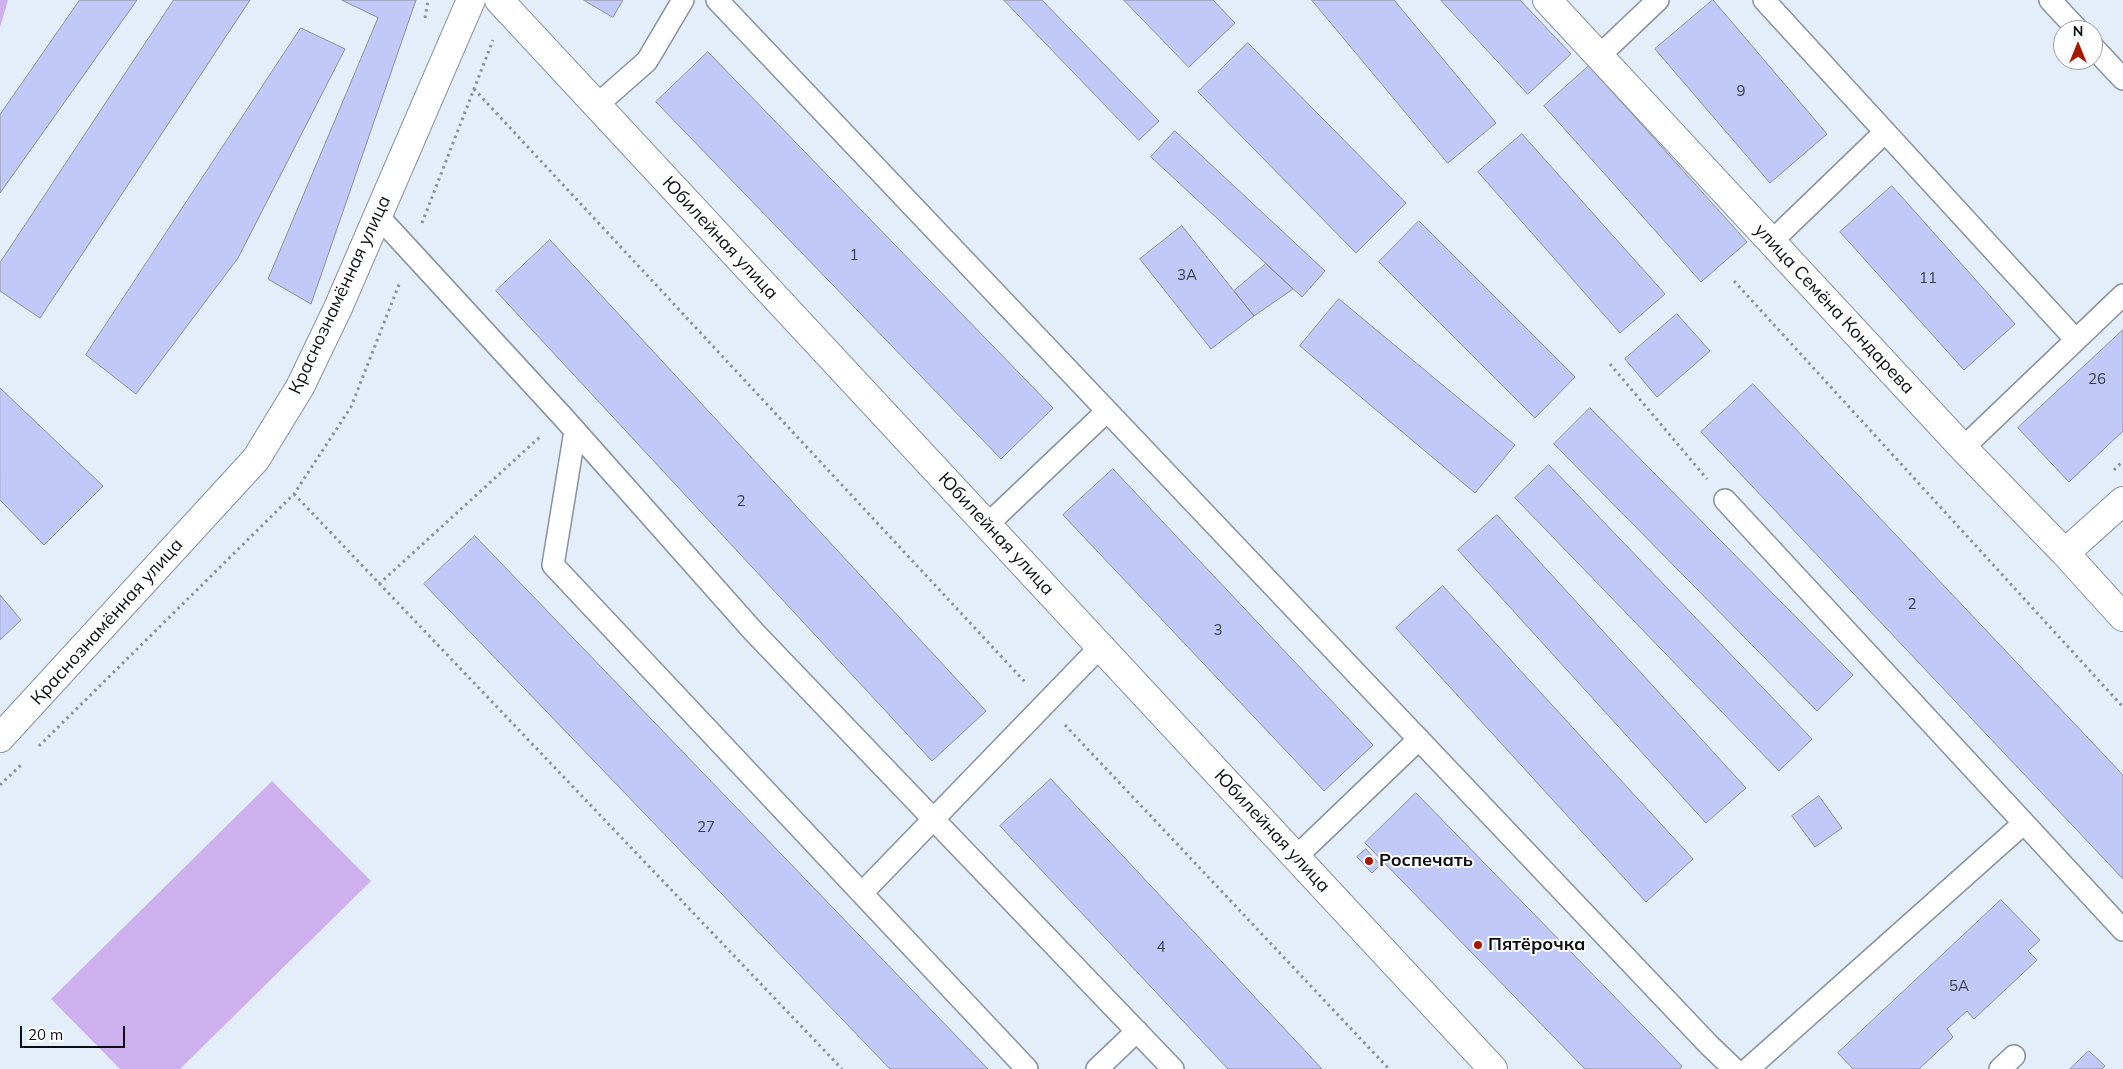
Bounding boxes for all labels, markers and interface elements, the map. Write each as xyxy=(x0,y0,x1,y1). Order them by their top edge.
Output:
north arrow xyxy=(2053,20,2103,70)
text: N xyxy=(2073,22,2083,40)
house number: 9 xyxy=(1737,82,1745,100)
street label: Юбилейная улица xyxy=(658,172,782,304)
street label: Краснознамённая улица xyxy=(284,192,396,398)
street label: улица Семёна Кондарева xyxy=(1750,219,1918,399)
house number: 1 xyxy=(850,246,858,264)
house number: 3А xyxy=(1177,266,1197,284)
house number: 11 xyxy=(1919,269,1937,287)
house number: 26 xyxy=(2088,370,2106,388)
street label: Юбилейная улица xyxy=(934,468,1058,600)
house number: 2 xyxy=(737,492,745,510)
street label: Краснознамённая улица xyxy=(27,534,187,710)
house number: 2 xyxy=(1908,595,1916,613)
house number: 3 xyxy=(1214,621,1222,639)
street label: Юбилейная улица xyxy=(1210,765,1334,897)
house number: 27 xyxy=(697,818,715,836)
place label: Роспечать xyxy=(1379,850,1473,872)
marker: Роспечать xyxy=(1363,855,1375,867)
place label: Пятёрочка xyxy=(1488,934,1585,956)
house number: 4 xyxy=(1157,938,1165,956)
marker: Пятёрочка xyxy=(1472,939,1484,951)
house number: 5А xyxy=(1949,977,1969,995)
scale bar xyxy=(22,1016,128,1048)
text: 20 m xyxy=(28,1025,63,1044)

